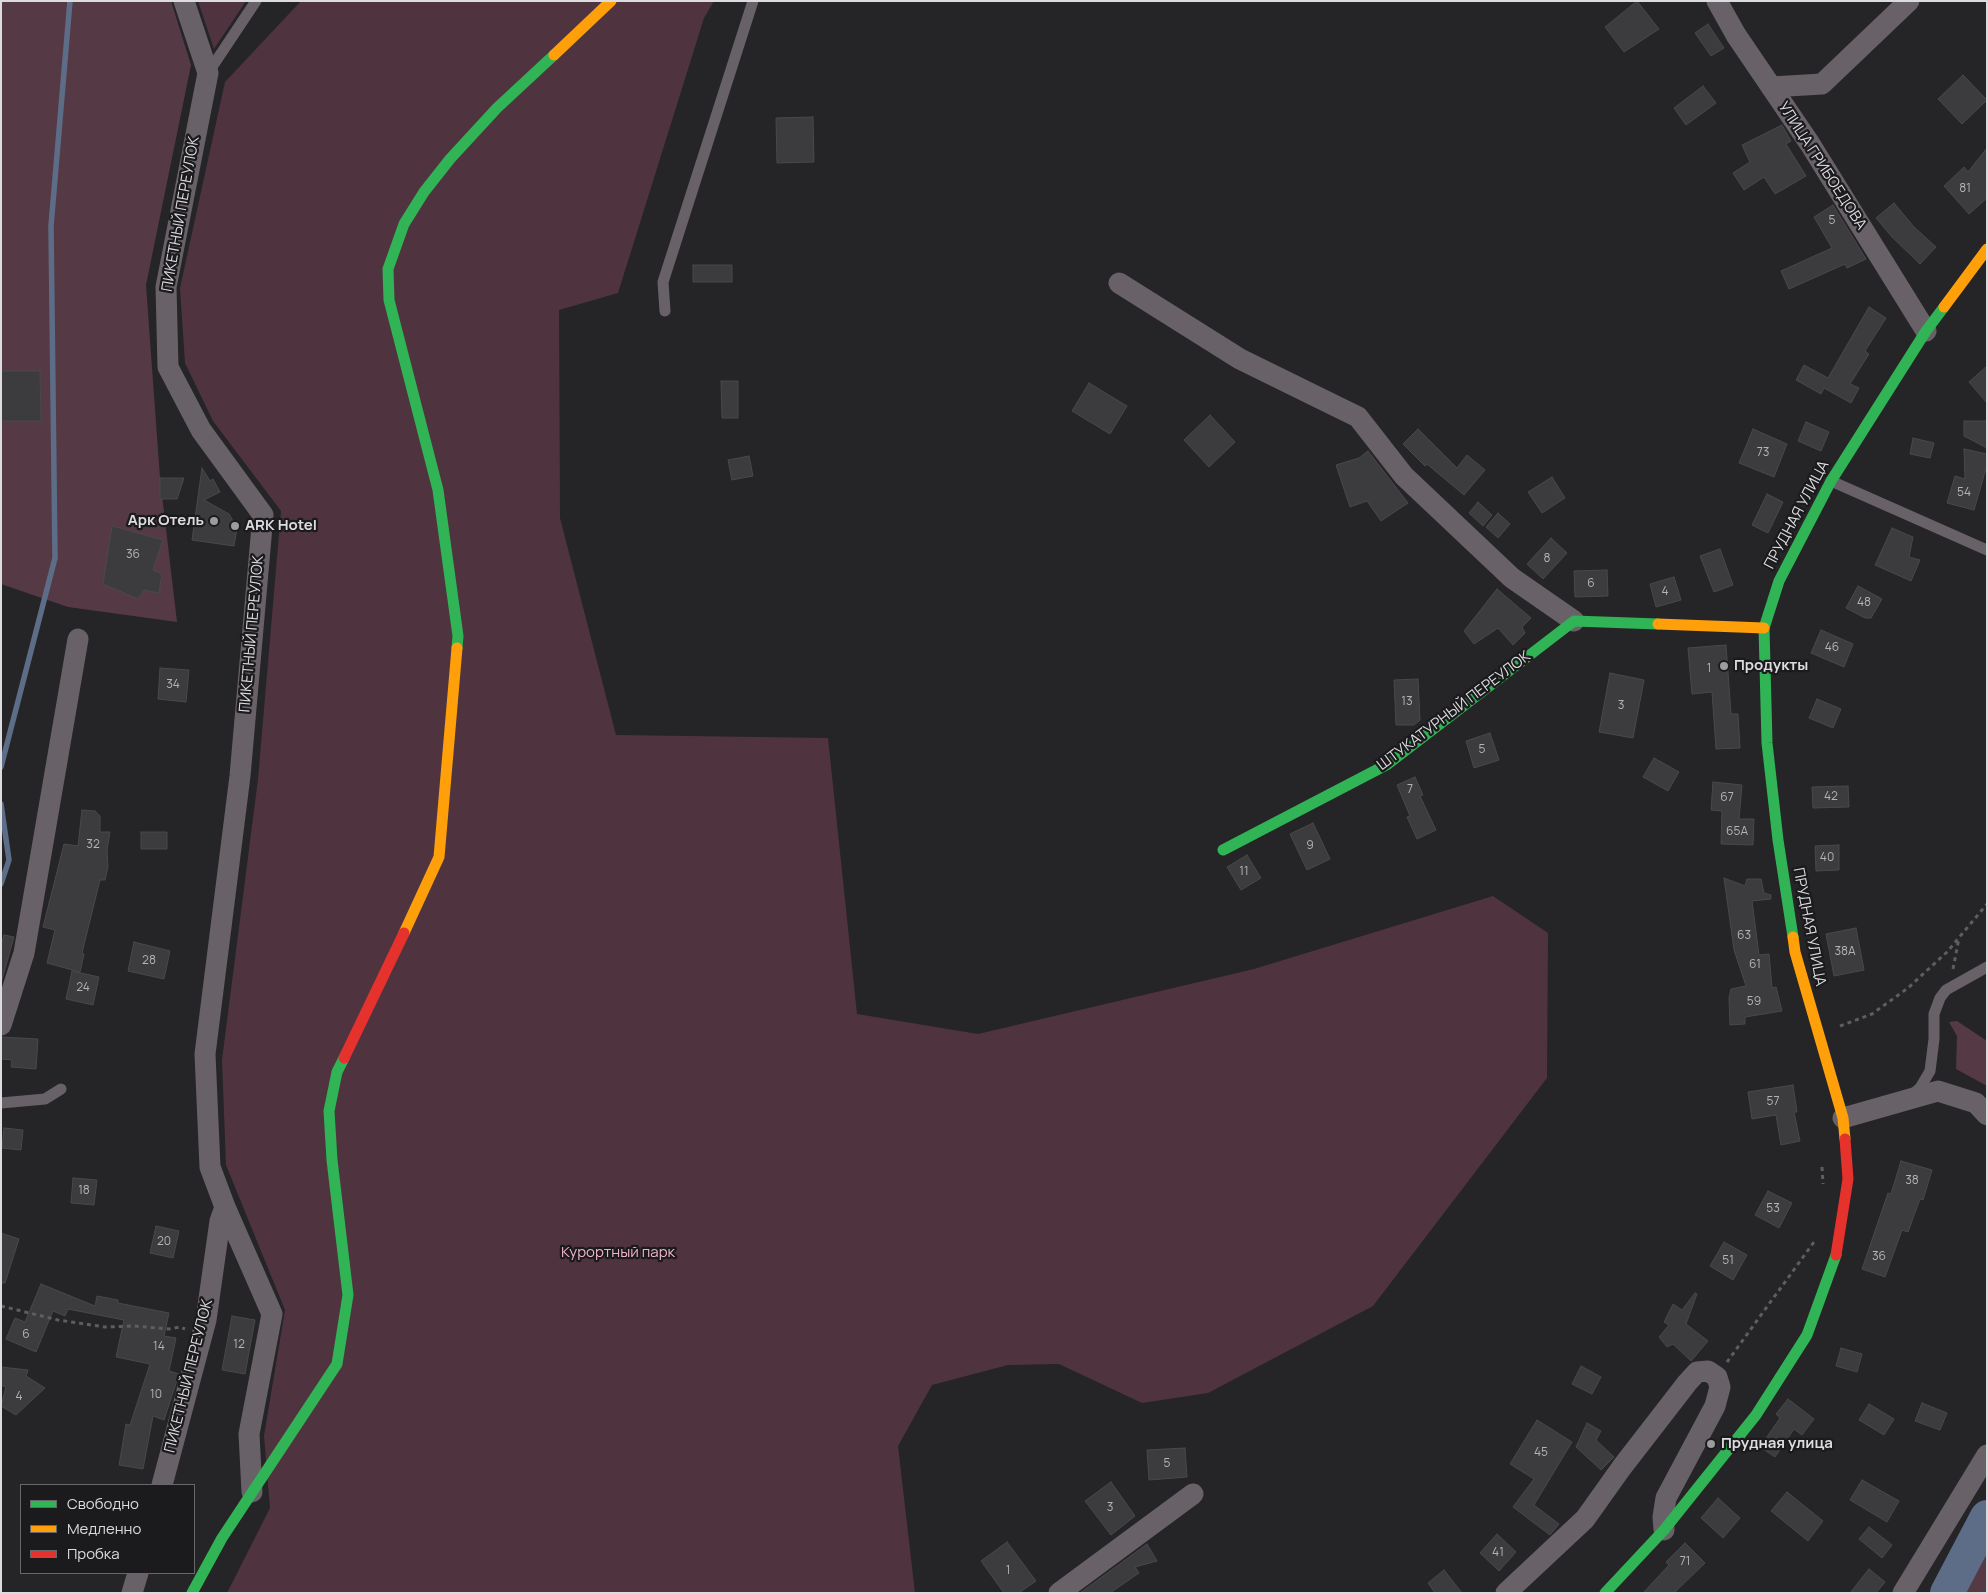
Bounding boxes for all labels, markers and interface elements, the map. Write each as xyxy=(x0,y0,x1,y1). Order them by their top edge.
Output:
street label: УЛИЦА ГРИБОЕДОВА xyxy=(1774,99,1870,233)
street label: ПИКЕТНЫЙ ПЕРЕУЛОК xyxy=(158,135,204,293)
house number: 81 xyxy=(1959,182,1971,196)
house number: 5 xyxy=(1829,214,1835,228)
house number: 73 xyxy=(1757,446,1769,460)
street label: ПРУДНАЯ УЛИЦА xyxy=(1761,458,1833,572)
house number: 54 xyxy=(1957,486,1971,500)
place label: Арк Отель xyxy=(128,512,204,530)
marker: Арк Отель xyxy=(208,515,220,527)
place label: ARK Hotel xyxy=(245,517,317,535)
marker: ARK Hotel xyxy=(229,520,241,532)
house number: 36 xyxy=(126,548,140,562)
house number: 8 xyxy=(1544,552,1550,566)
street label: ПИКЕТНЫЙ ПЕРЕУЛОК xyxy=(236,555,268,713)
house number: 6 xyxy=(1587,577,1595,591)
house number: 4 xyxy=(1661,585,1669,599)
house number: 48 xyxy=(1857,596,1871,610)
house number: 46 xyxy=(1825,641,1839,655)
street label: ШТУКАТУРНЫЙ ПЕРЕУЛОК xyxy=(1374,647,1534,775)
place label: Продукты xyxy=(1734,657,1808,675)
marker: Продукты xyxy=(1718,660,1730,672)
house number: 1 xyxy=(1707,662,1711,676)
house number: 34 xyxy=(166,678,180,692)
house number: 13 xyxy=(1401,695,1413,709)
house number: 3 xyxy=(1618,699,1624,713)
house number: 5 xyxy=(1479,743,1485,757)
house number: 7 xyxy=(1407,783,1413,797)
house number: 42 xyxy=(1824,790,1838,804)
house number: 67 xyxy=(1720,791,1734,805)
house number: 65А xyxy=(1726,825,1748,839)
house number: 32 xyxy=(86,838,100,852)
house number: 9 xyxy=(1306,839,1314,853)
house number: 40 xyxy=(1820,851,1834,865)
house number: 11 xyxy=(1239,865,1249,879)
street label: ПРУДНАЯ УЛИЦА xyxy=(1789,866,1829,988)
house number: 63 xyxy=(1737,929,1751,943)
house number: 38А xyxy=(1834,945,1856,959)
house number: 28 xyxy=(142,954,156,968)
house number: 61 xyxy=(1749,958,1761,972)
house number: 24 xyxy=(76,981,90,995)
house number: 59 xyxy=(1747,995,1761,1009)
house number: 57 xyxy=(1767,1095,1779,1109)
house number: 38 xyxy=(1905,1174,1919,1188)
house number: 18 xyxy=(78,1184,90,1198)
house number: 53 xyxy=(1766,1202,1780,1216)
house number: 20 xyxy=(157,1235,171,1249)
park label: Курортный парк xyxy=(561,1244,675,1262)
house number: 36 xyxy=(1872,1250,1886,1264)
house number: 51 xyxy=(1722,1254,1734,1268)
street label: ПИКЕТНЫЙ ПЕРЕУЛОК xyxy=(161,1297,217,1455)
house number: 6 xyxy=(22,1328,30,1342)
house number: 12 xyxy=(233,1338,245,1352)
house number: 14 xyxy=(153,1340,165,1354)
house number: 10 xyxy=(150,1388,162,1402)
house number: 4 xyxy=(15,1390,23,1404)
place label: Прудная улица xyxy=(1721,1435,1833,1453)
marker: Прудная улица xyxy=(1705,1438,1717,1450)
house number: 45 xyxy=(1534,1446,1548,1460)
house number: 5 xyxy=(1164,1457,1170,1471)
legend xyxy=(20,1484,195,1574)
text: Свободно xyxy=(67,1493,139,1514)
house number: 3 xyxy=(1107,1501,1113,1515)
text: Медленно xyxy=(67,1518,141,1539)
text: Пробка xyxy=(67,1543,120,1564)
house number: 41 xyxy=(1492,1546,1504,1560)
house number: 71 xyxy=(1680,1555,1690,1569)
house number: 1 xyxy=(1006,1564,1010,1578)

